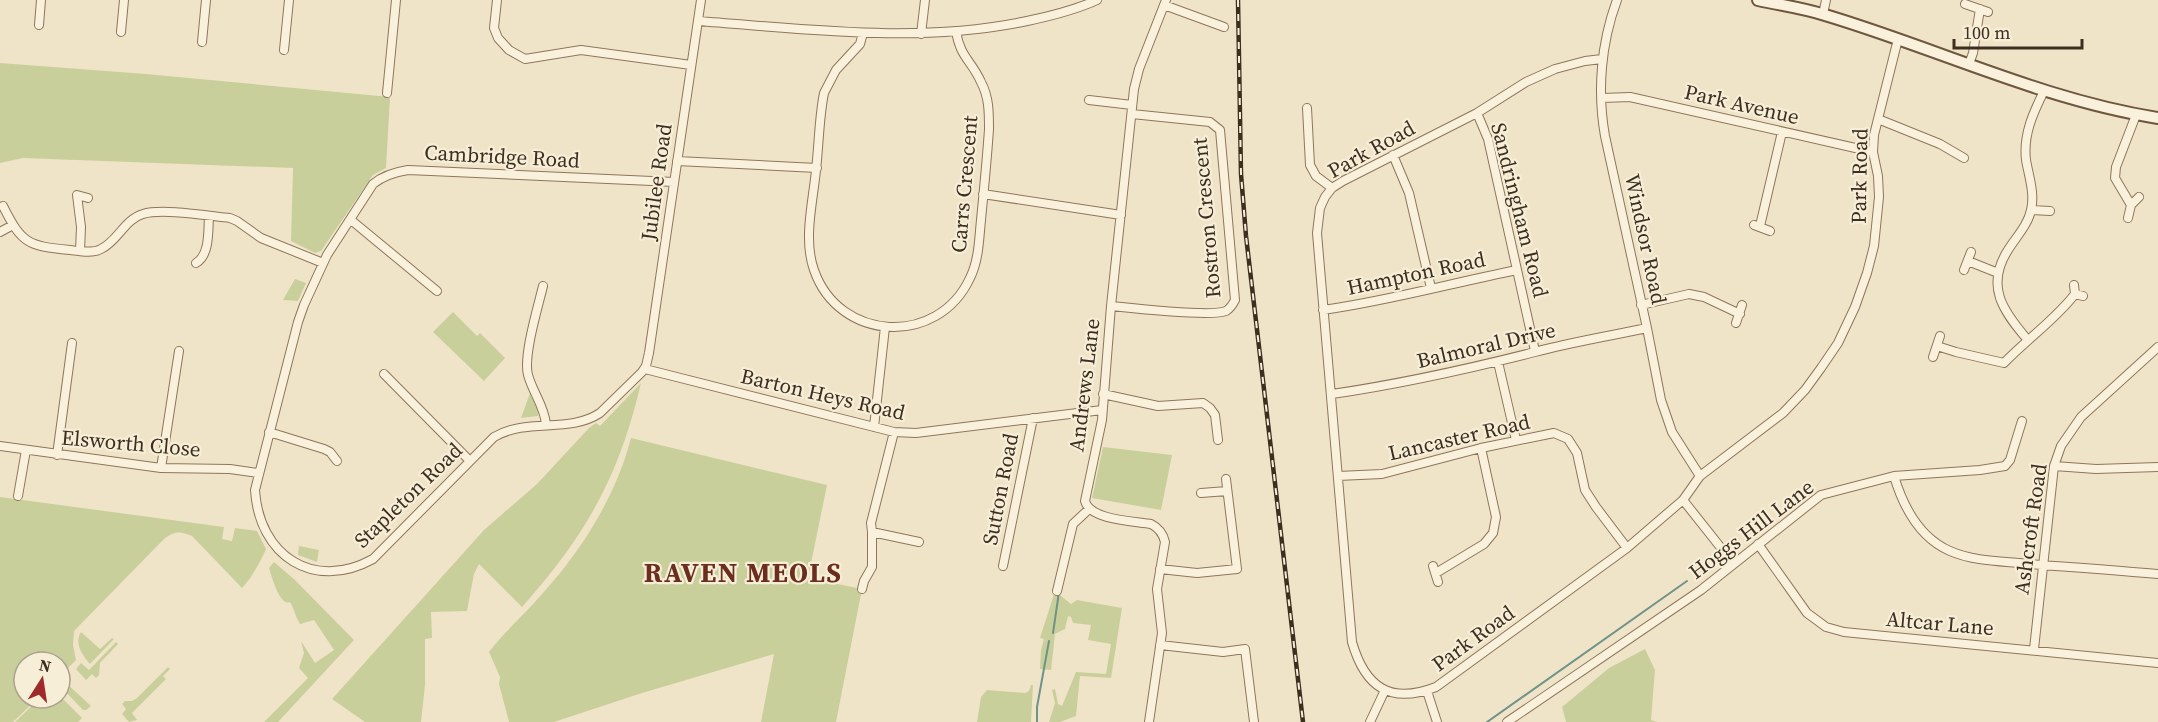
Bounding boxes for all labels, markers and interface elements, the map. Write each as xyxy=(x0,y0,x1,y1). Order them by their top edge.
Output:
scale bar xyxy=(1954,12,2082,50)
text: 100 m xyxy=(1963,20,2010,45)
street label: Park Avenue xyxy=(1682,77,1802,131)
street label: Park Road xyxy=(1322,113,1420,185)
street label: Carrs Crescent xyxy=(944,114,984,254)
street label: Sandringham Road xyxy=(1484,120,1556,300)
street label: Jubilee Road xyxy=(633,121,679,243)
street label: Park Road xyxy=(1844,128,1874,224)
street label: Rostron Crescent xyxy=(1185,136,1227,299)
street label: Cambridge Road xyxy=(424,137,581,175)
street label: Windsor Road xyxy=(1618,171,1674,307)
street label: Hampton Road xyxy=(1344,244,1488,302)
street label: Balmoral Drive xyxy=(1414,315,1558,375)
street label: Andrews Lane xyxy=(1061,317,1107,453)
street label: Barton Heys Road xyxy=(738,361,908,427)
street label: Lancaster Road xyxy=(1385,407,1533,467)
street label: Elsworth Close xyxy=(60,422,202,464)
street label: Sutton Road xyxy=(975,431,1025,547)
street label: Stapleton Road xyxy=(348,436,469,554)
street label: Ashcroft Road xyxy=(2006,462,2054,596)
street label: Hoggs Hill Lane xyxy=(1682,472,1820,586)
district label: RAVEN MEOLS xyxy=(644,554,842,591)
street label: Park Road xyxy=(1426,598,1520,678)
street label: Altcar Lane xyxy=(1885,604,1995,642)
north arrow xyxy=(12,650,72,710)
text: N xyxy=(37,653,53,677)

